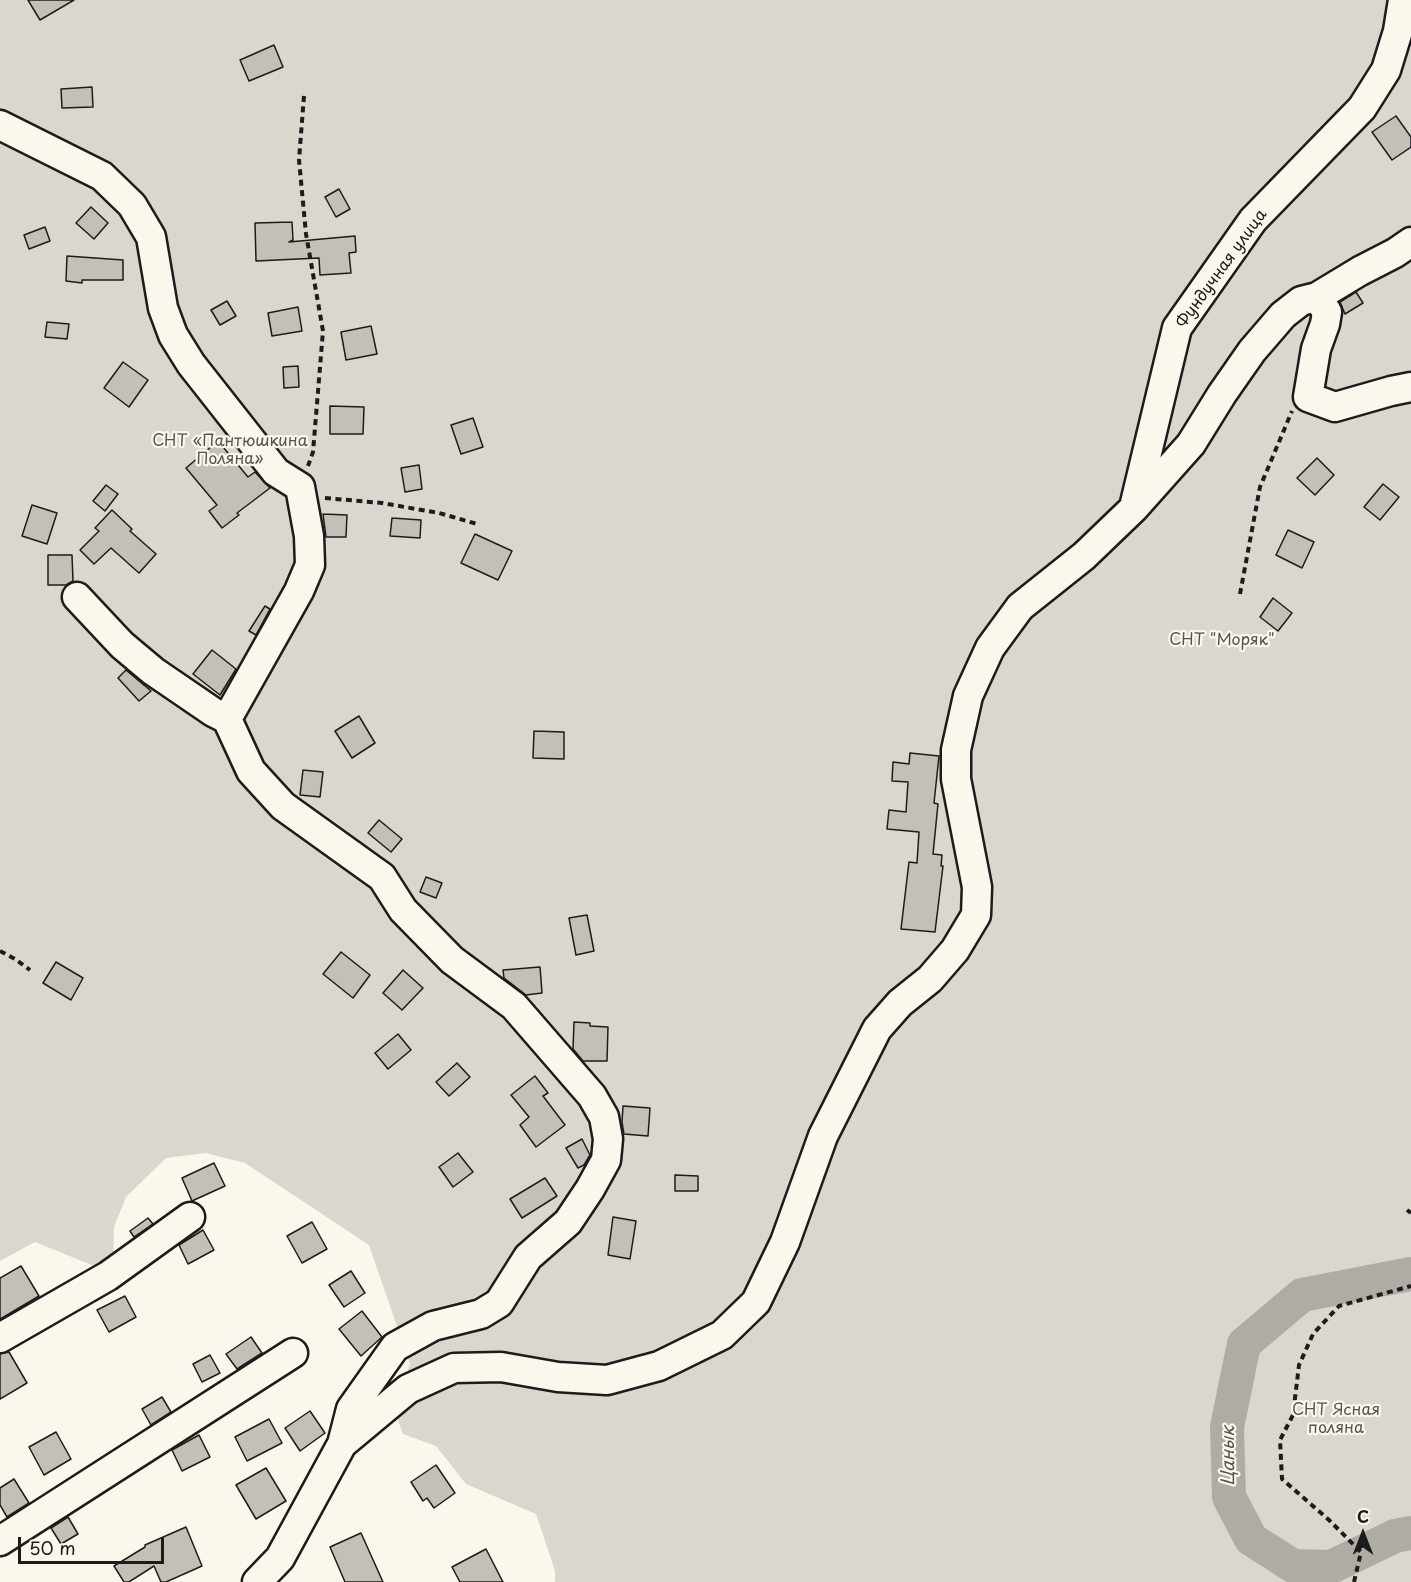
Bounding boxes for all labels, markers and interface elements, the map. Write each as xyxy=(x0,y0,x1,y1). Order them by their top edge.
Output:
street label: Фундучная улица xyxy=(1173,206,1271,332)
park label: СНТ «Пантюшкина Поляна» xyxy=(152,432,308,470)
park label: СНТ "Моряк" xyxy=(1169,631,1275,651)
park label: СНТ Ясная поляна xyxy=(1292,1401,1380,1439)
water label: Цанык xyxy=(1218,1426,1240,1486)
north arrow xyxy=(1333,1504,1393,1564)
text: С xyxy=(1357,1504,1369,1528)
scale bar xyxy=(21,1525,166,1563)
text: 50 m xyxy=(29,1534,76,1561)

